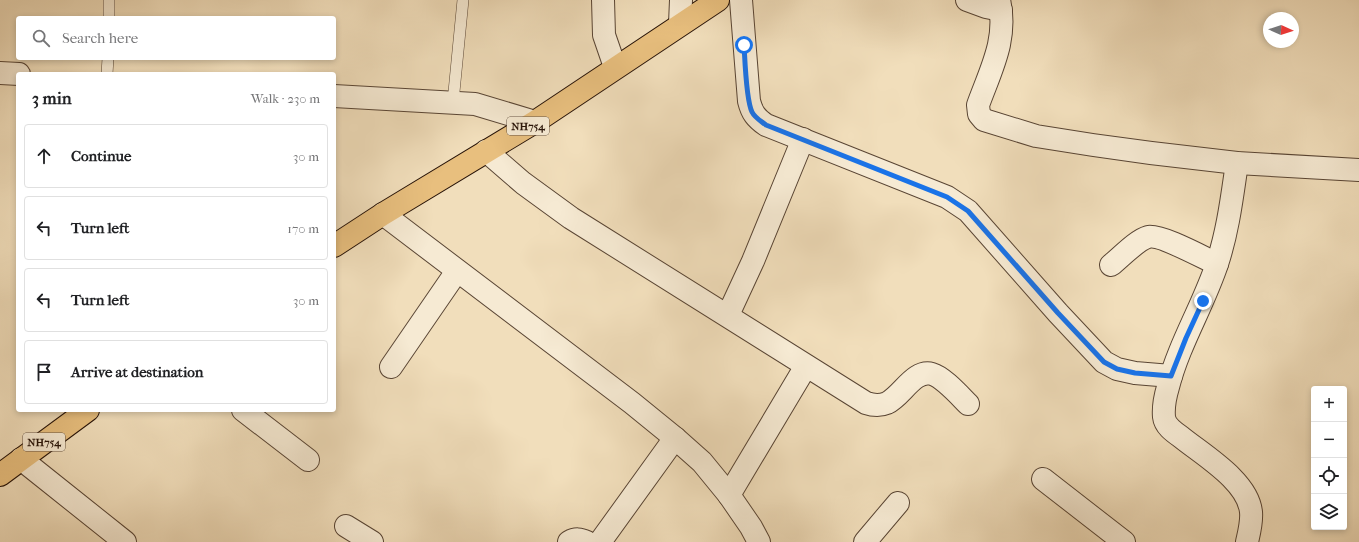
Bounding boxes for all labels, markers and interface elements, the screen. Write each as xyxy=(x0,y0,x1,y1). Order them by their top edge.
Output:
north arrow xyxy=(1263,12,1299,48)
search box xyxy=(16,16,336,60)
icon: search xyxy=(30,27,52,49)
text: Search here xyxy=(62,29,138,47)
route start xyxy=(735,36,753,54)
text: 3 min xyxy=(32,88,72,108)
text: Walk · 230 m xyxy=(251,91,320,106)
road number: NH754 xyxy=(507,117,549,135)
icon: ahead xyxy=(33,145,55,167)
text: Continue xyxy=(71,147,131,165)
text: 30 m xyxy=(293,149,319,164)
icon: left xyxy=(33,217,55,239)
text: Turn left xyxy=(71,219,129,237)
text: 170 m xyxy=(287,221,319,236)
icon: left xyxy=(33,289,55,311)
text: Turn left xyxy=(71,291,129,309)
route end xyxy=(1194,292,1212,310)
text: 30 m xyxy=(293,293,319,308)
icon: arrive xyxy=(33,361,55,383)
text: Arrive at destination xyxy=(71,363,203,381)
map controls xyxy=(1311,386,1347,530)
button: + xyxy=(1311,386,1347,422)
button: − xyxy=(1311,422,1347,458)
road number: NH754 xyxy=(23,433,65,451)
button: locate xyxy=(1311,458,1347,494)
button: layers xyxy=(1311,494,1347,530)

